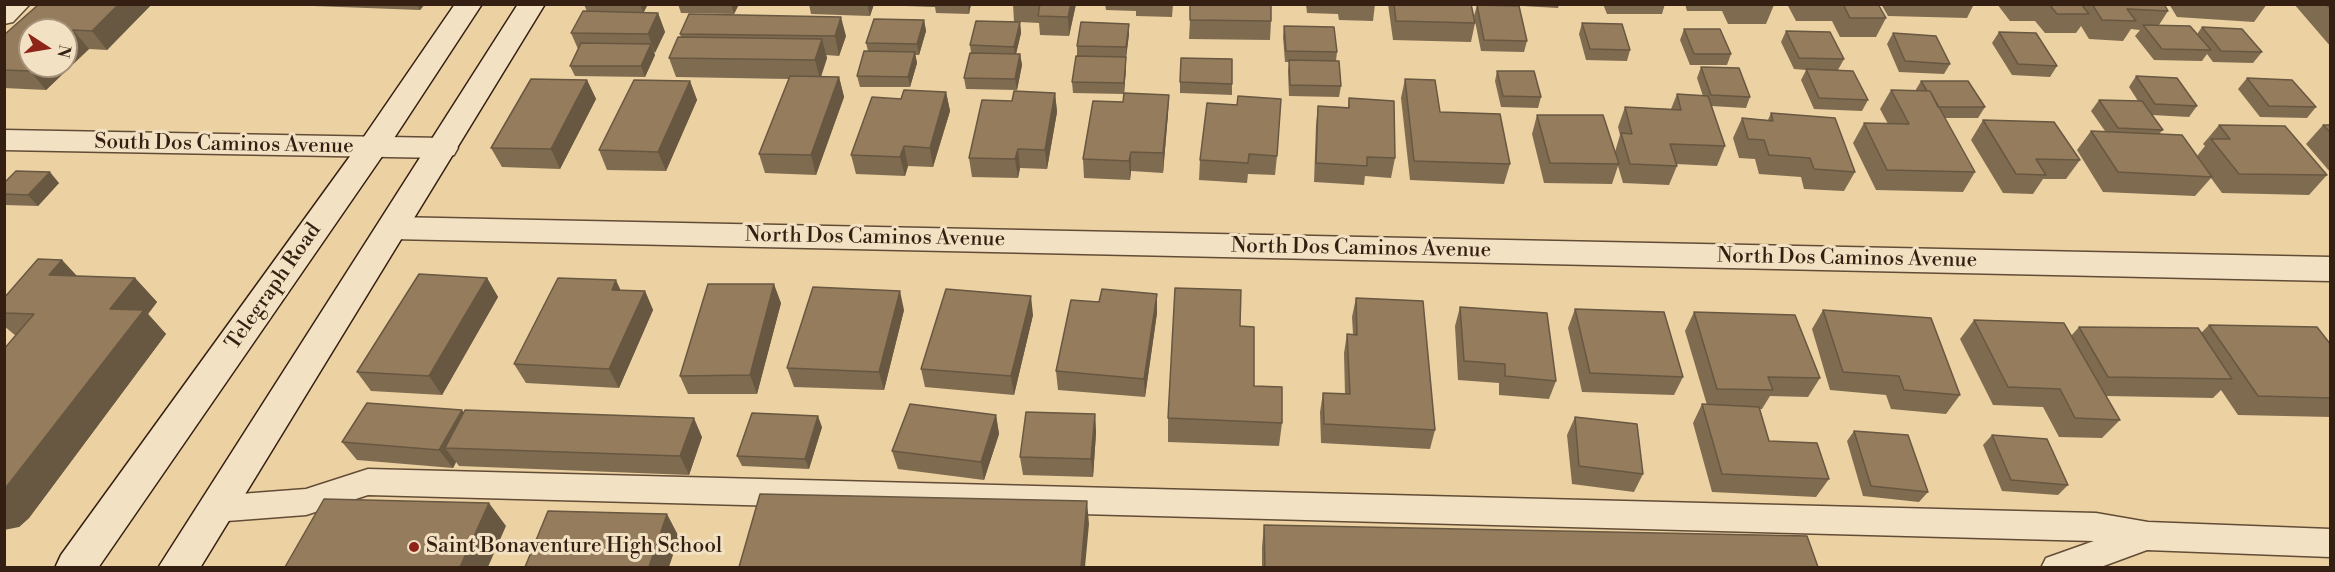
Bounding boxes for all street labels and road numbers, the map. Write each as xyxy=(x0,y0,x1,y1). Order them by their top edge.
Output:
street label: South Dos Caminos Avenue xyxy=(94,130,354,160)
street label: Telegraph Road xyxy=(221,219,327,355)
street label: North Dos Caminos Avenue xyxy=(745,223,1005,253)
street label: North Dos Caminos Avenue xyxy=(1231,234,1491,264)
street label: North Dos Caminos Avenue xyxy=(1717,244,1977,274)

